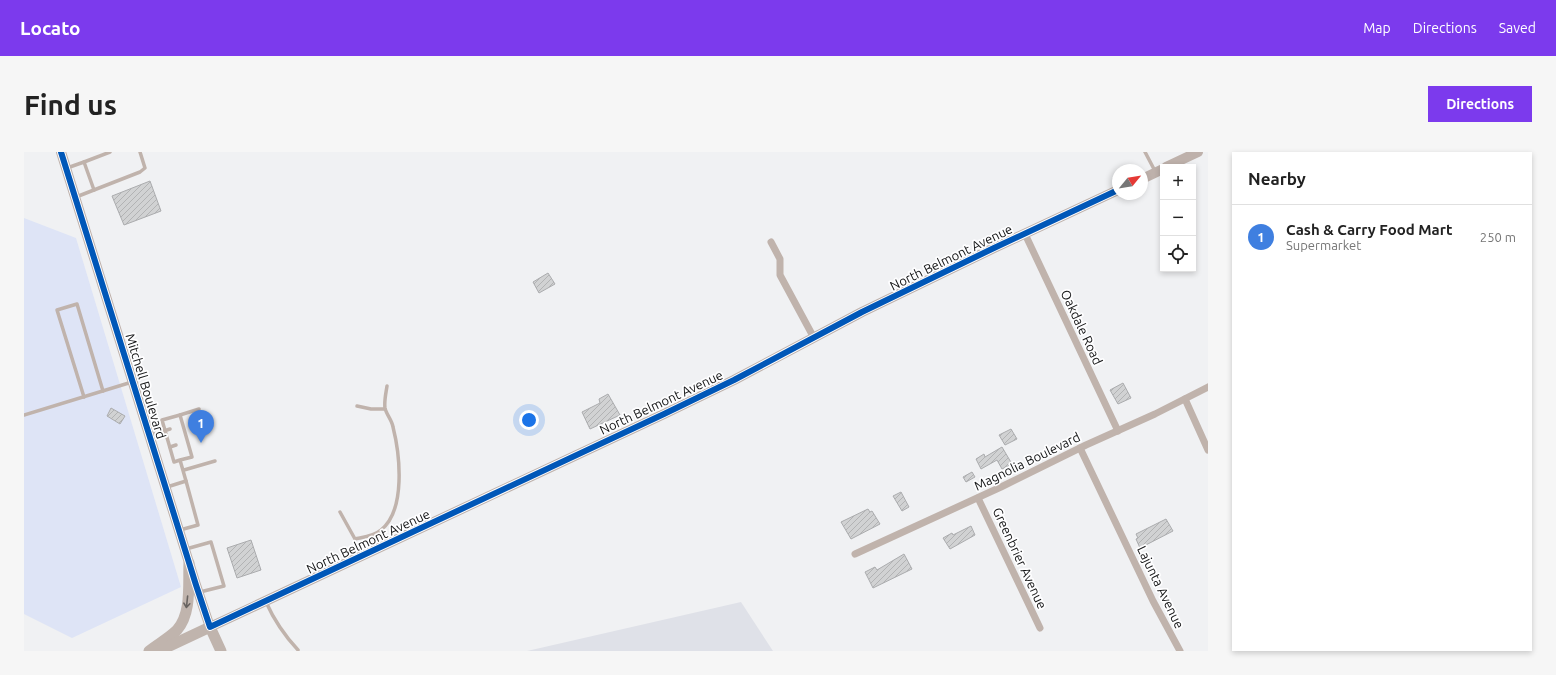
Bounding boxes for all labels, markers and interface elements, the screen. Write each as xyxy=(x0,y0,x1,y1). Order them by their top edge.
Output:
text: Locato xyxy=(20,17,81,39)
text: Map xyxy=(1363,20,1391,36)
text: Directions xyxy=(1413,20,1477,36)
text: Saved xyxy=(1499,20,1536,36)
button: Directions xyxy=(1428,86,1532,122)
text: Find us xyxy=(24,89,117,120)
north arrow xyxy=(1112,164,1148,200)
map controls xyxy=(1160,164,1196,272)
button: + xyxy=(1160,164,1196,200)
text: Nearby xyxy=(1248,169,1306,188)
button: − xyxy=(1160,200,1196,236)
street label: North Belmont Avenue xyxy=(888,221,1014,293)
text: Cash & Carry Food Mart xyxy=(1286,221,1452,238)
text: 1 xyxy=(1257,230,1265,244)
text: 250 m xyxy=(1480,230,1516,244)
button: locate xyxy=(1160,236,1196,272)
text: Supermarket xyxy=(1286,238,1361,252)
street label: Oakdale Road xyxy=(1059,287,1105,367)
street label: Mitchell Boulevard xyxy=(123,332,169,440)
street label: North Belmont Avenue xyxy=(597,367,725,437)
pin: 1 xyxy=(188,410,214,443)
your location xyxy=(519,410,539,430)
street label: Magnolia Boulevard xyxy=(972,429,1082,493)
street label: Greenbrier Avenue xyxy=(990,505,1050,611)
street label: North Belmont Avenue xyxy=(304,506,432,576)
street label: Lajunta Avenue xyxy=(1135,544,1187,630)
one-way arrow xyxy=(183,595,191,608)

